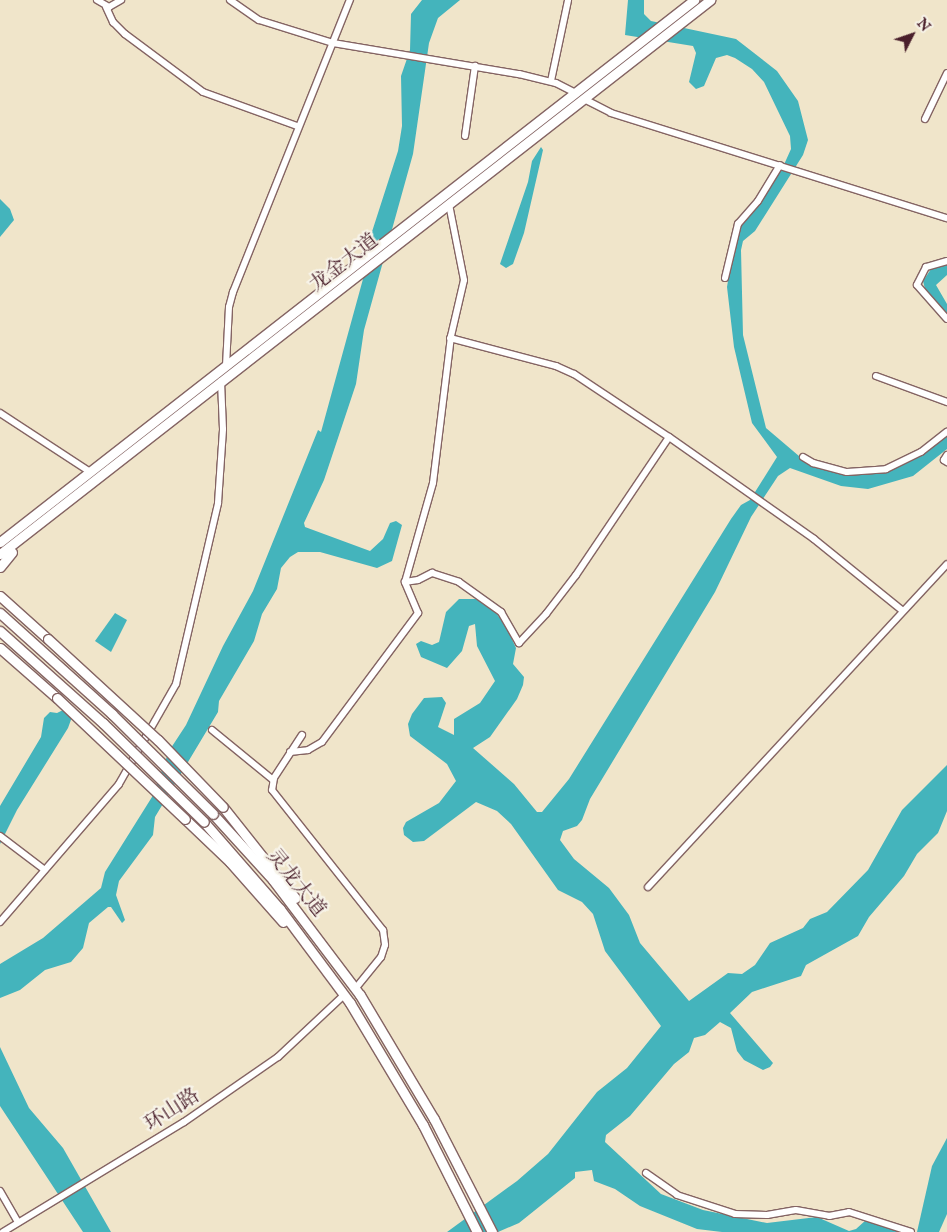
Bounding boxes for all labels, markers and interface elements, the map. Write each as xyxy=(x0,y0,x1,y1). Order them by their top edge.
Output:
north arrow xyxy=(887,10,937,60)
text: N xyxy=(913,15,934,36)
street label: 龙金大道 xyxy=(305,229,383,297)
street label: 灵龙大道 xyxy=(262,844,330,922)
street label: 环山路 xyxy=(140,1084,204,1136)

